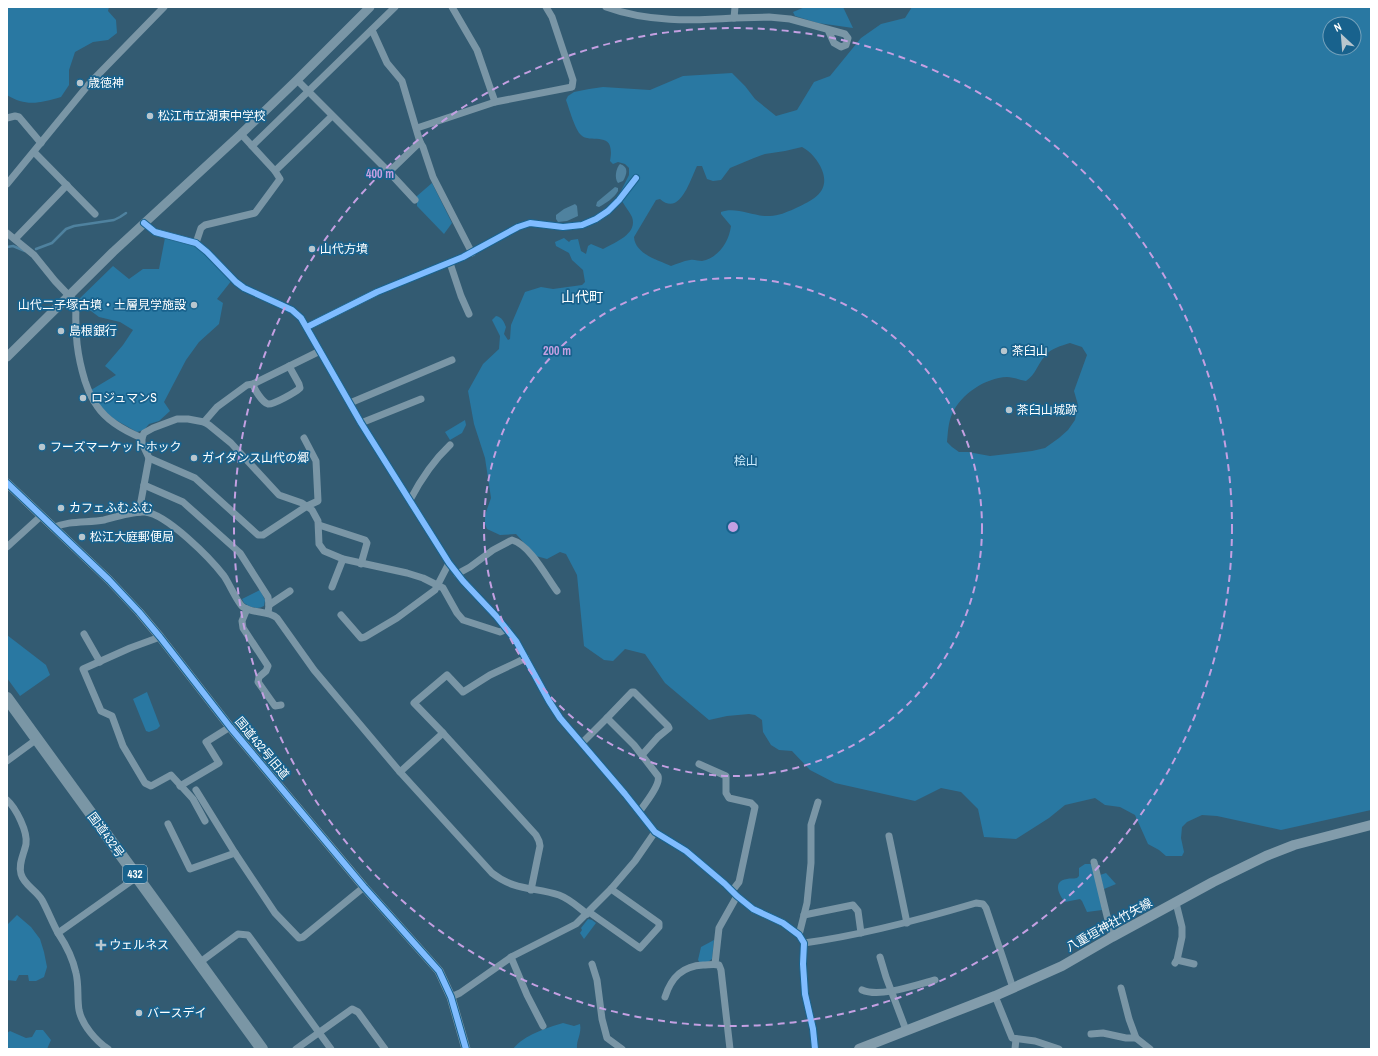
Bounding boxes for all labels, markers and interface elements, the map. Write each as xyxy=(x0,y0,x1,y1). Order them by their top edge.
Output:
north arrow xyxy=(1322,16,1362,56)
text: N xyxy=(1332,19,1344,35)
place label: 歳徳神 xyxy=(88,75,124,91)
marker: 歳徳神 xyxy=(75,78,85,88)
place label: 松江市立湖東中学校 xyxy=(158,108,266,124)
marker: 松江市立湖東中学校 xyxy=(145,111,155,121)
text: 400 m xyxy=(366,166,394,182)
place label: 山代方墳 xyxy=(320,241,368,257)
marker: 山代方墳 xyxy=(307,244,317,254)
district label: 山代町 xyxy=(561,288,603,306)
place label: 山代二子塚古墳・土層見学施設 xyxy=(18,297,186,313)
marker: 山代二子塚古墳・土層見学施設 xyxy=(189,300,199,310)
place label: 島根銀行 xyxy=(69,323,117,339)
marker: 島根銀行 xyxy=(56,326,66,336)
text: 200 m xyxy=(543,343,571,359)
place label: 茶臼山 xyxy=(1012,343,1048,359)
marker: 茶臼山 xyxy=(999,346,1009,356)
place label: ロジュマンS xyxy=(91,390,157,406)
marker: ロジュマンS xyxy=(78,393,88,403)
place label: 茶臼山城跡 xyxy=(1017,402,1077,418)
marker: 茶臼山城跡 xyxy=(1004,405,1014,415)
place label: フーズマーケットホック xyxy=(50,439,181,455)
marker: フーズマーケットホック xyxy=(37,442,47,452)
place label: ガイダンス山代の郷 xyxy=(202,450,309,466)
marker: ガイダンス山代の郷 xyxy=(189,453,199,463)
park label: 桧山 xyxy=(734,453,758,469)
place label: カフェふむふむ xyxy=(69,500,153,516)
marker: カフェふむふむ xyxy=(56,503,66,513)
centre of rings xyxy=(726,520,740,534)
place label: 松江大庭郵便局 xyxy=(90,529,174,545)
marker: 松江大庭郵便局 xyxy=(77,532,87,542)
street label: 国道432号旧道 xyxy=(231,714,293,782)
street label: 国道432号 xyxy=(84,809,128,861)
road number: 432 xyxy=(123,865,147,883)
street label: 八重垣神社竹矢線 xyxy=(1063,895,1155,955)
place label: ウェルネス xyxy=(109,937,169,953)
marker: ウェルネス xyxy=(96,940,106,950)
place label: バースデイ xyxy=(147,1005,206,1021)
marker: バースデイ xyxy=(134,1008,144,1018)

